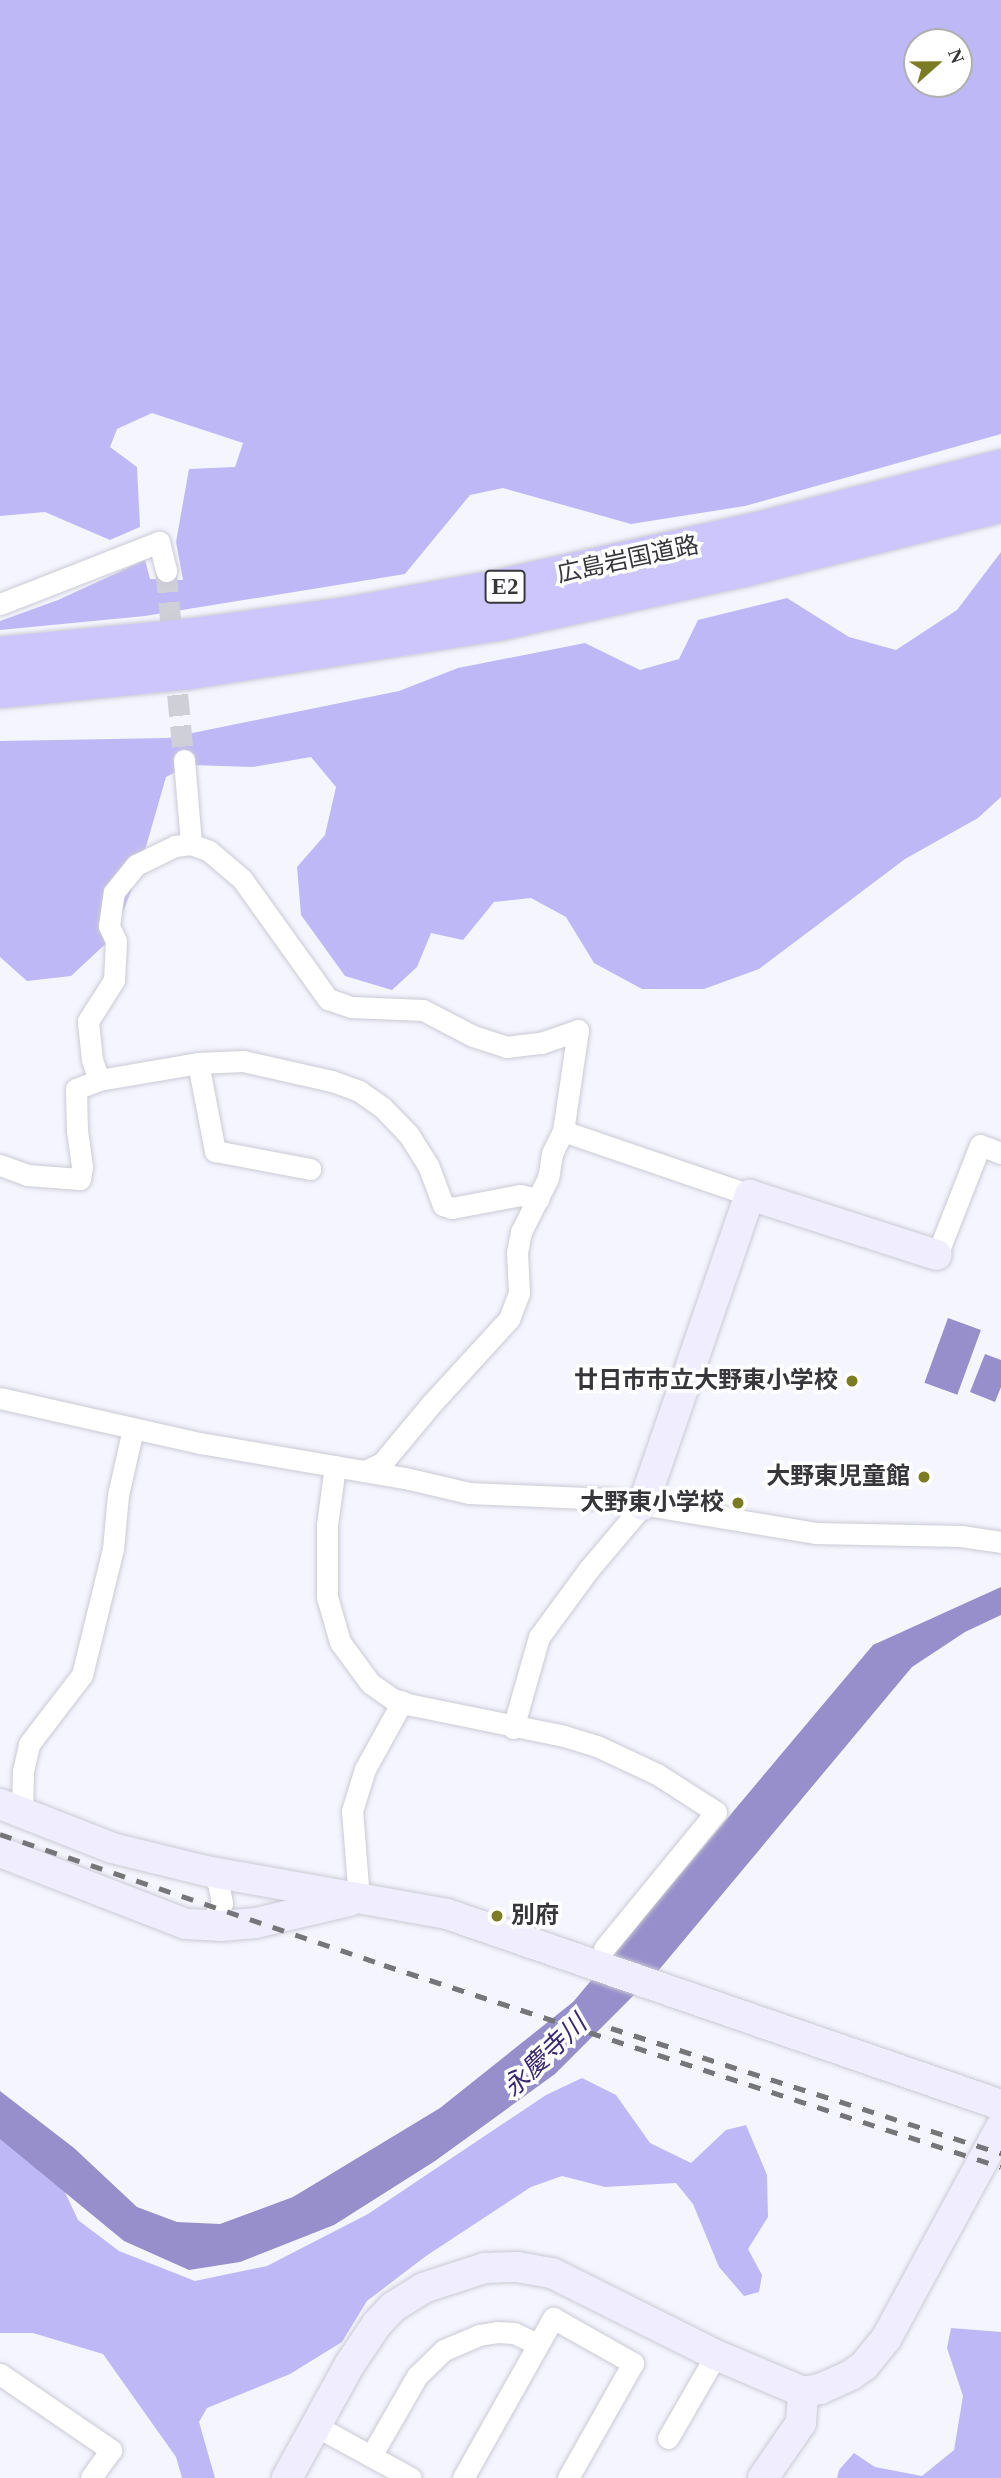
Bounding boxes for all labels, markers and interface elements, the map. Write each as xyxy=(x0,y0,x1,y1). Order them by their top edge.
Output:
north arrow xyxy=(903,28,973,98)
text: N xyxy=(944,46,968,66)
street label: 広島岩国道路 xyxy=(555,531,701,589)
road number: E2 xyxy=(484,568,526,607)
place label: 廿日市市立大野東小学校 xyxy=(574,1367,838,1395)
marker: 廿日市市立大野東小学校 xyxy=(844,1373,860,1389)
place label: 大野東児童館 xyxy=(766,1463,910,1491)
marker: 大野東児童館 xyxy=(916,1469,932,1485)
place label: 大野東小学校 xyxy=(580,1489,724,1517)
marker: 大野東小学校 xyxy=(730,1495,746,1511)
place label: 別府 xyxy=(511,1902,559,1930)
marker: 別府 xyxy=(489,1908,505,1924)
water label: 永慶寺川 xyxy=(497,2009,593,2103)

